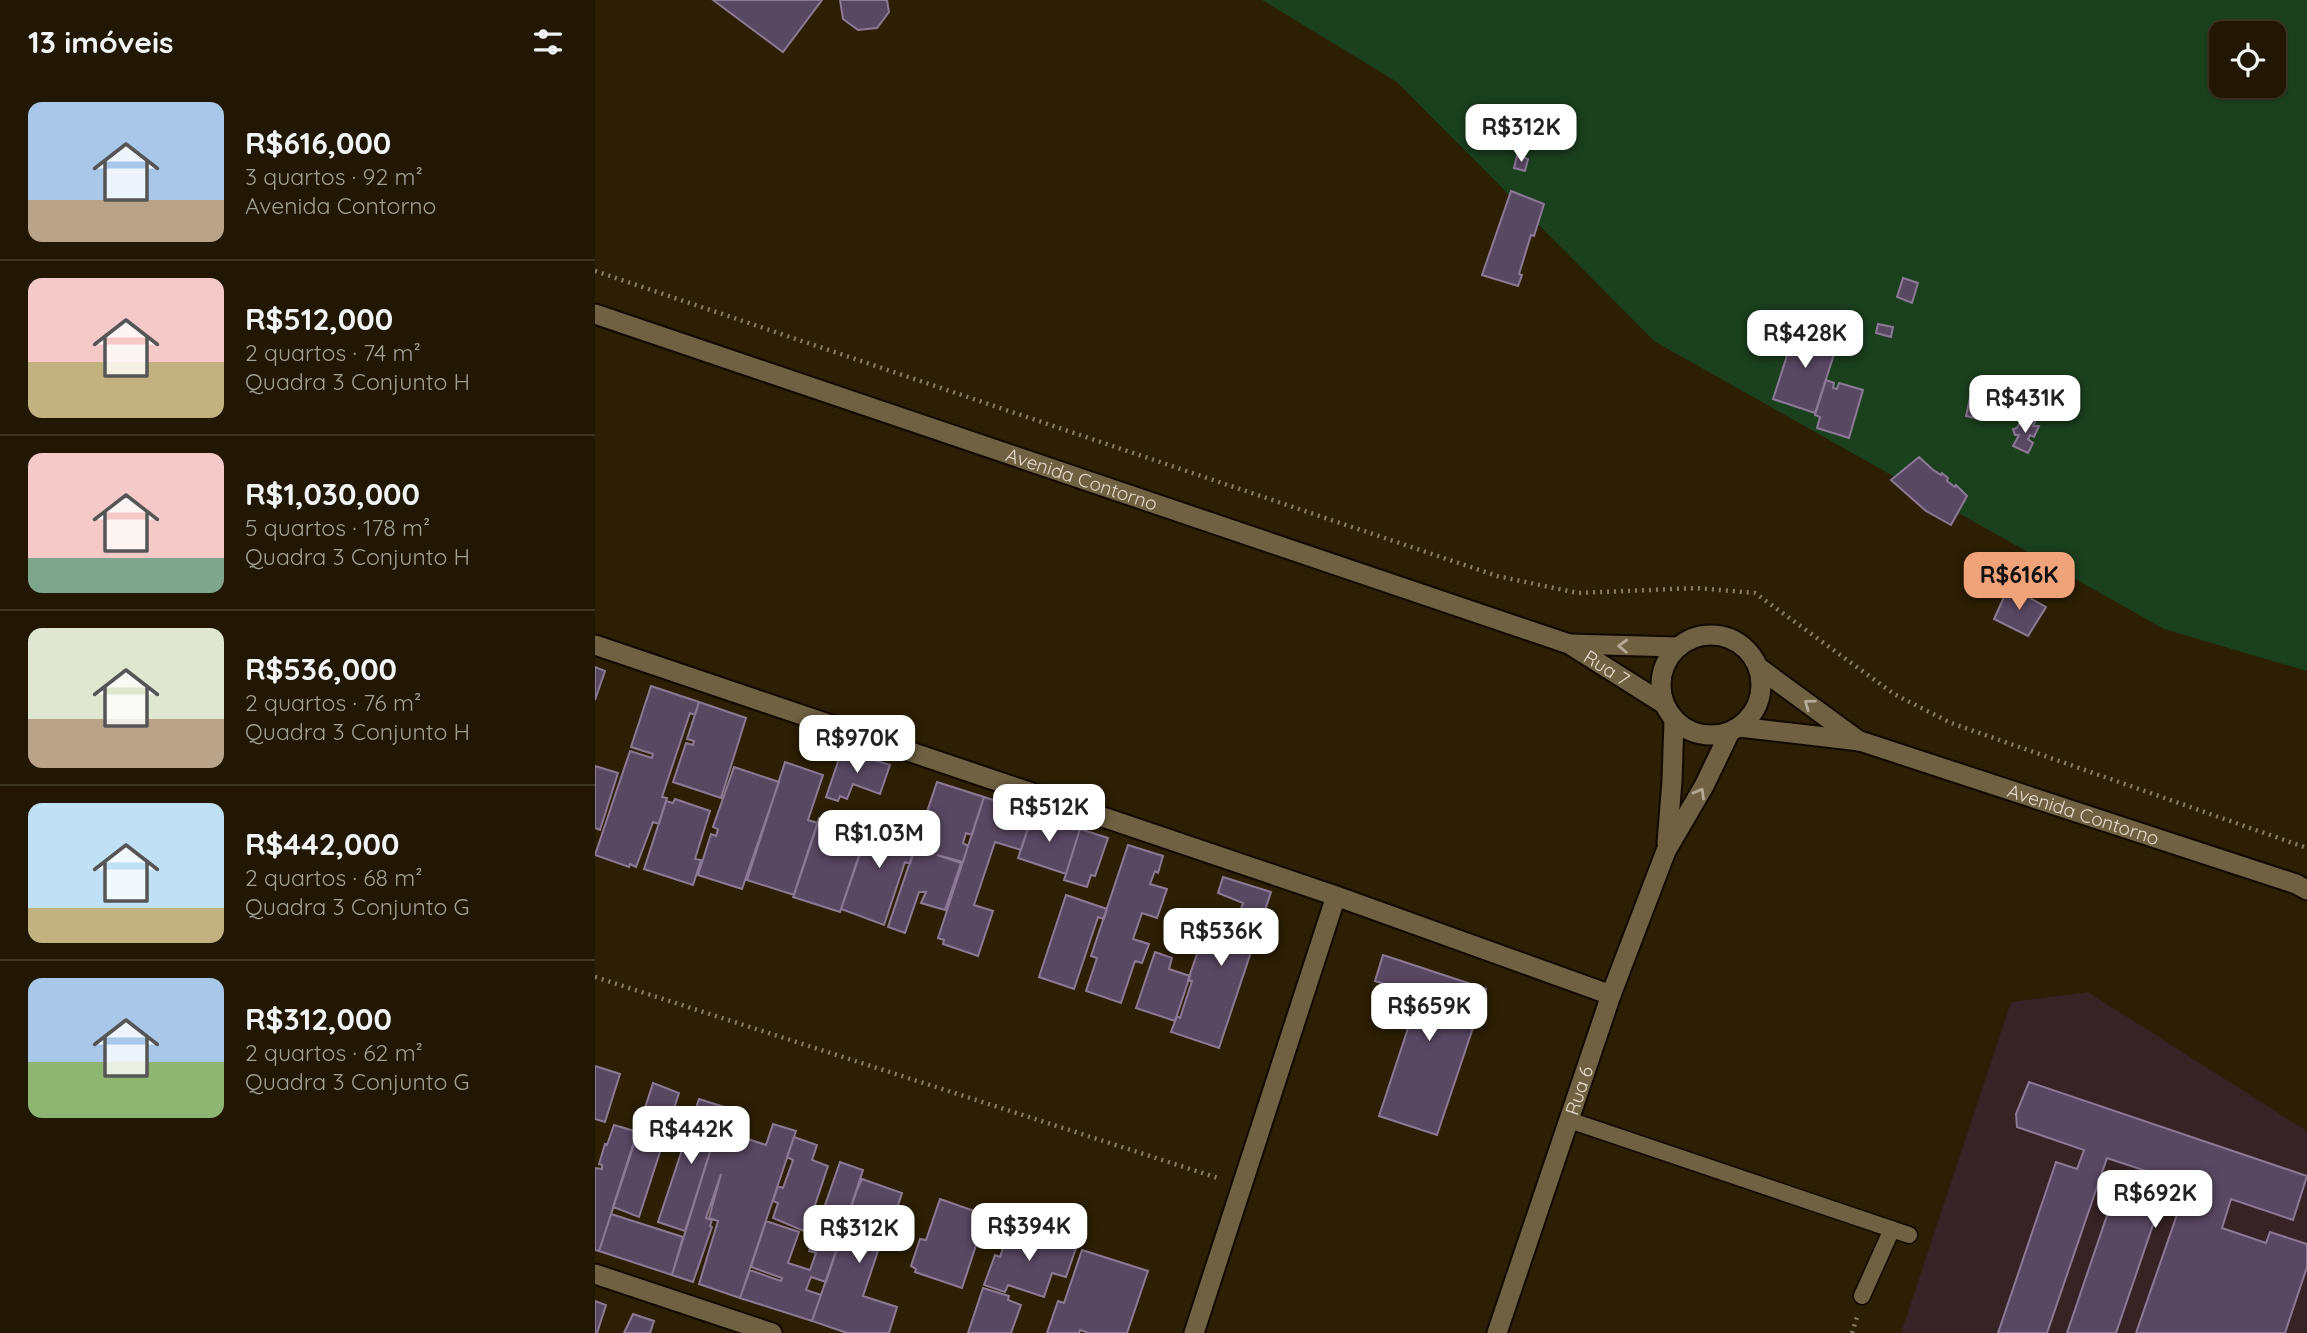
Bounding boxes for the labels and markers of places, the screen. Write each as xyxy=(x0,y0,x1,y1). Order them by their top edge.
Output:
pin: R$312K xyxy=(1464,104,1578,164)
pin: R$428K xyxy=(1748,310,1862,370)
pin: R$431K xyxy=(1968,376,2082,435)
pin: R$616K xyxy=(1962,552,2076,612)
pin: R$970K xyxy=(800,716,914,775)
pin: R$512K xyxy=(992,784,1106,844)
pin: R$1.03M xyxy=(814,810,944,870)
pin: R$536K xyxy=(1164,908,1278,968)
pin: R$659K xyxy=(1372,984,1486,1043)
pin: R$442K xyxy=(634,1106,748,1166)
pin: R$692K xyxy=(2098,1170,2212,1230)
pin: R$394K xyxy=(972,1204,1086,1263)
pin: R$312K xyxy=(802,1206,916,1265)

